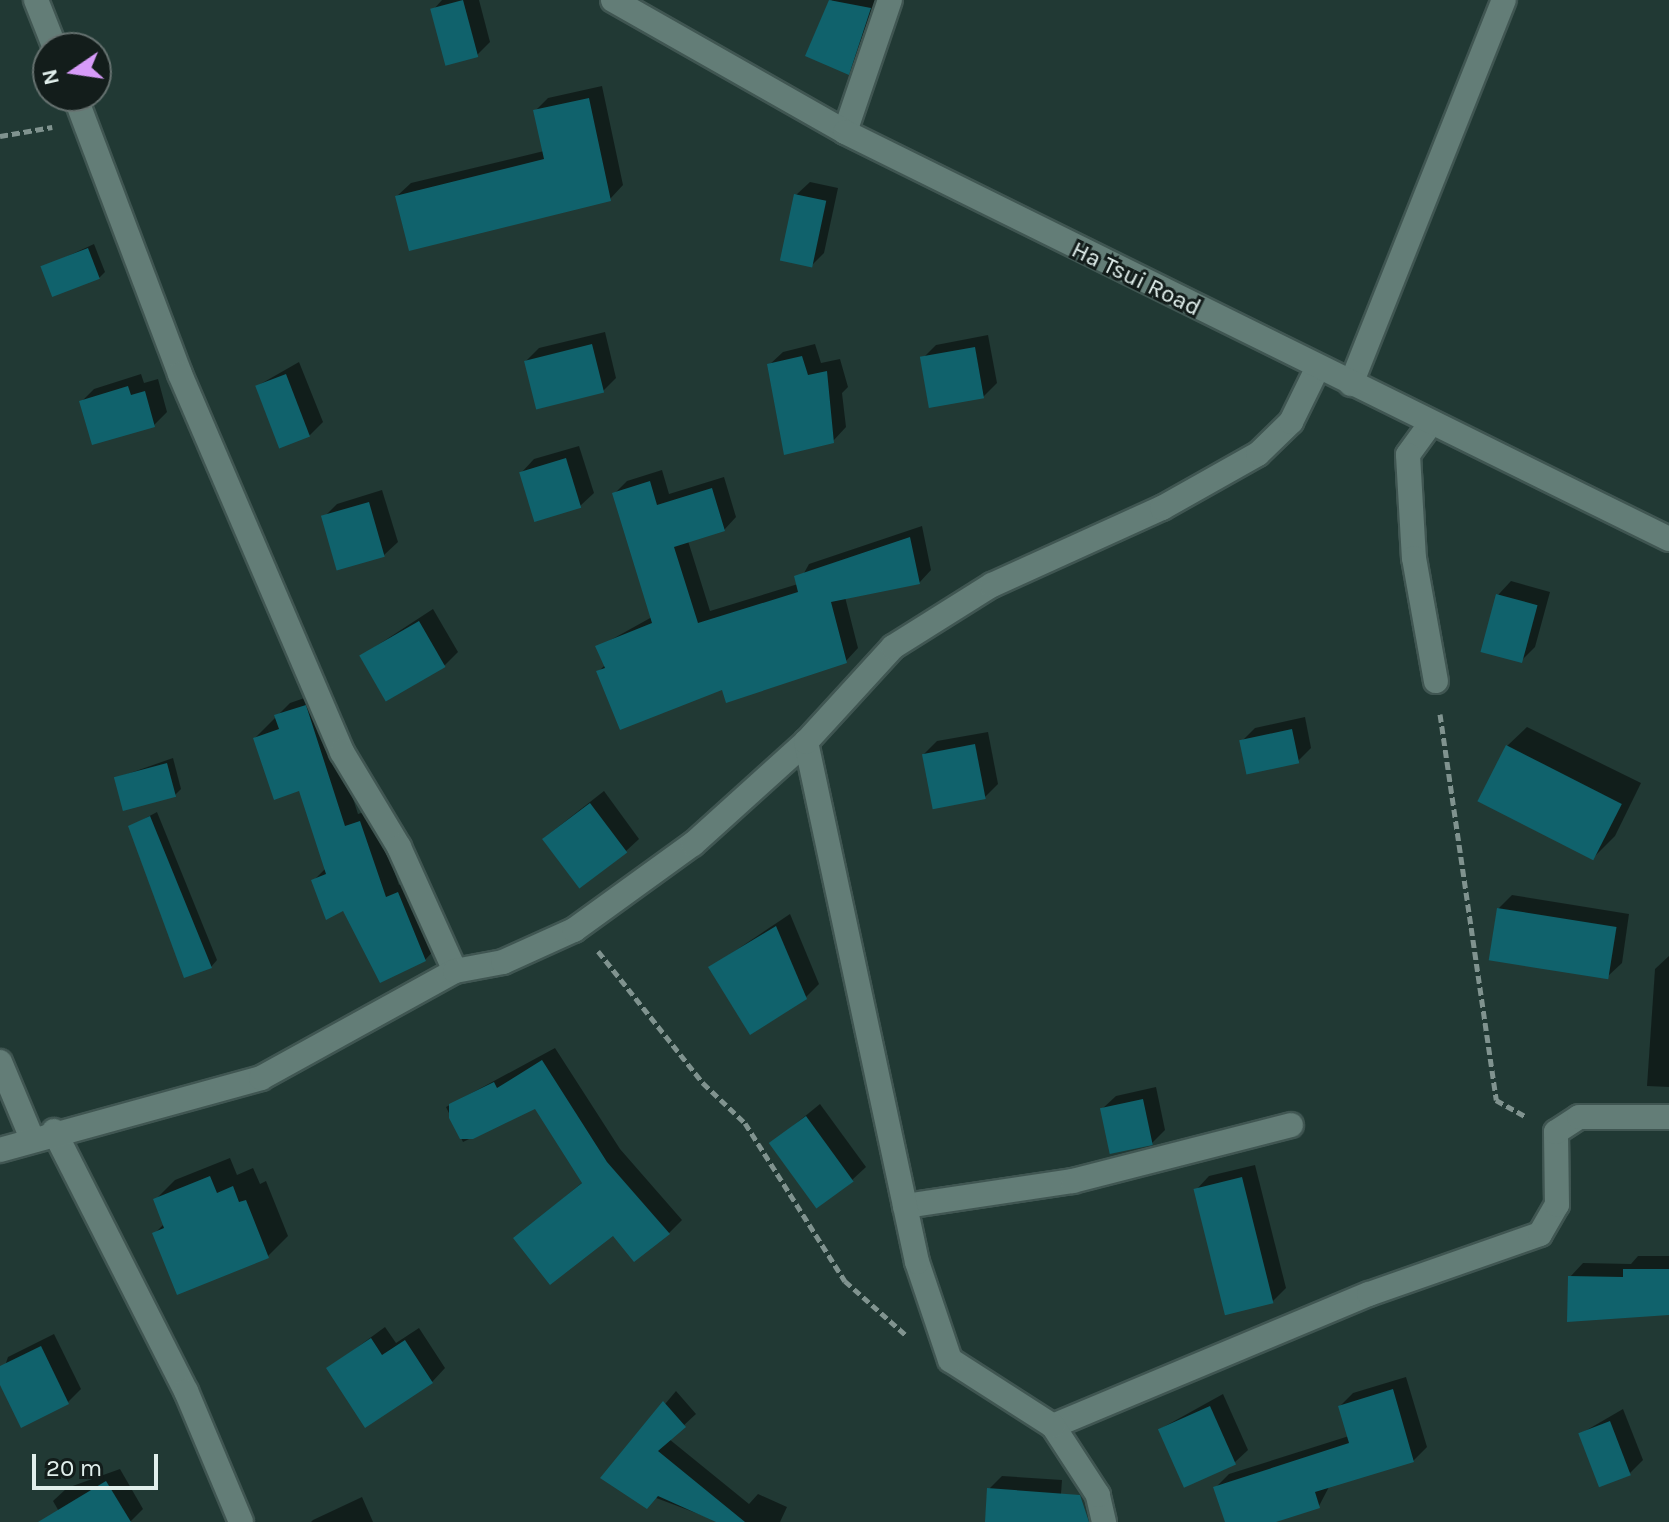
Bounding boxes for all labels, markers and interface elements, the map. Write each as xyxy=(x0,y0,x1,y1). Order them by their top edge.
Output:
north arrow xyxy=(32,32,112,112)
text: N xyxy=(36,66,65,88)
street label: Ha Tsui Road xyxy=(1067,235,1205,323)
scale bar xyxy=(36,1438,162,1488)
text: 20 m xyxy=(46,1454,102,1482)

